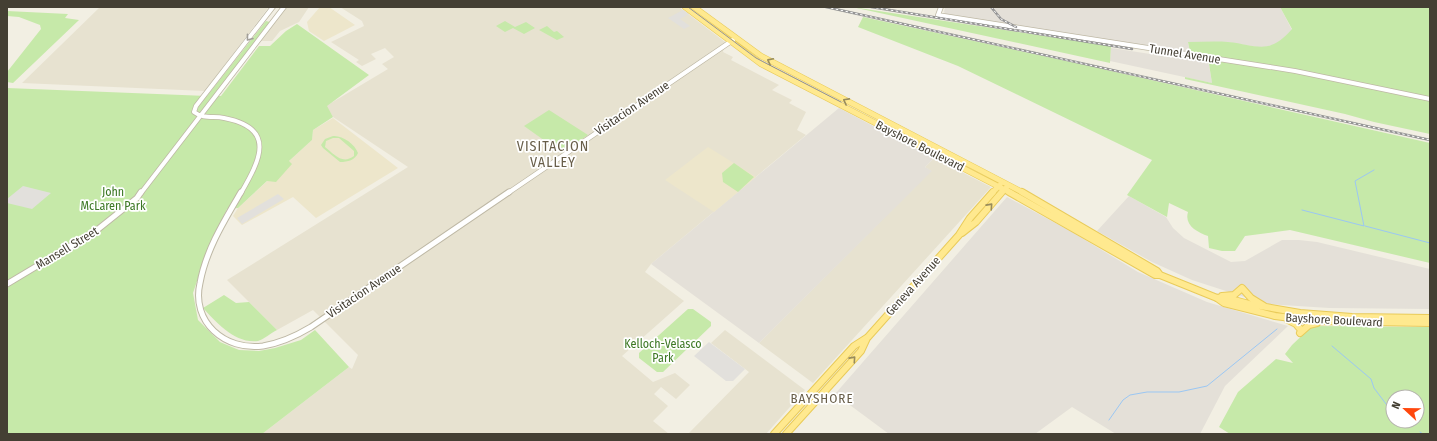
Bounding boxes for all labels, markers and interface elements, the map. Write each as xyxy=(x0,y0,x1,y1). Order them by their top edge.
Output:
one-way arrow xyxy=(247,33,254,40)
street label: Tunnel Avenue xyxy=(1148,41,1222,67)
one-way arrow xyxy=(767,59,774,66)
street label: Visitacion Avenue xyxy=(592,78,672,138)
one-way arrow xyxy=(843,99,850,106)
street label: Bayshore Boulevard xyxy=(873,118,967,174)
district label: VISITACION VALLEY xyxy=(517,138,589,171)
park label: John McLaren Park xyxy=(80,185,146,213)
one-way arrow xyxy=(986,203,993,211)
street label: Mansell Street xyxy=(33,224,101,272)
street label: Geneva Avenue xyxy=(883,253,943,319)
street label: Visitacion Avenue xyxy=(324,261,404,321)
street label: Bayshore Boulevard xyxy=(1285,310,1383,330)
park label: Kelloch-Velasco Park xyxy=(624,337,702,365)
one-way arrow xyxy=(849,356,856,364)
north arrow xyxy=(1385,389,1425,429)
district label: BAYSHORE xyxy=(790,391,854,406)
text: N xyxy=(1389,400,1403,411)

